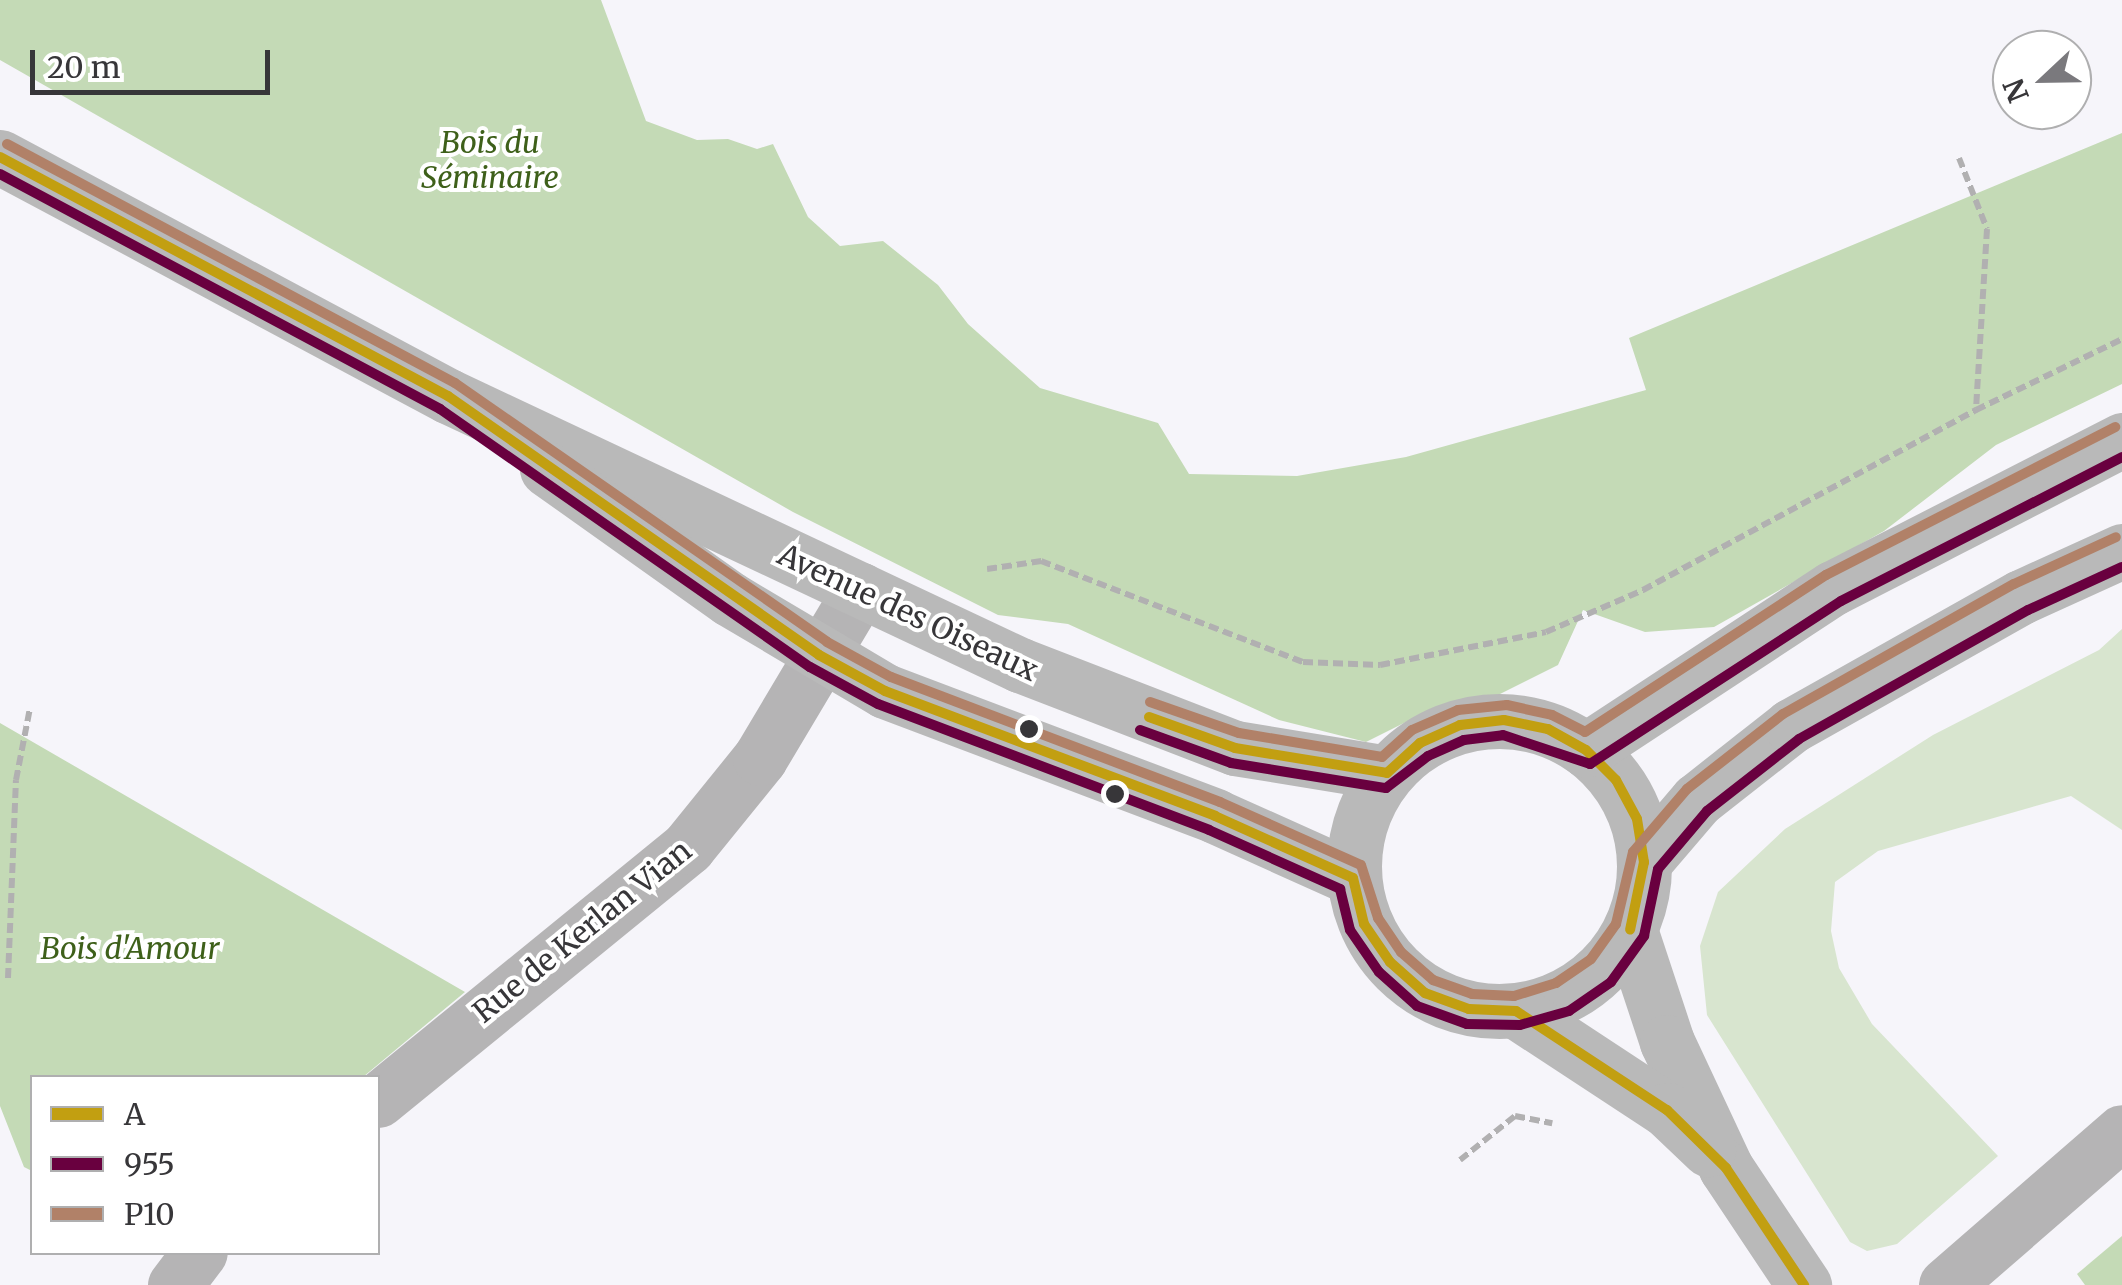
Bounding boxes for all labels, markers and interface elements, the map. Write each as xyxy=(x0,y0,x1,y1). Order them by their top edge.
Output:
scale bar xyxy=(35,30,275,92)
north arrow xyxy=(1992,30,2092,130)
text: 20 m xyxy=(47,48,120,86)
text: N xyxy=(1995,73,2037,107)
park label: Bois du Séminaire xyxy=(421,124,559,194)
street label: Avenue des Oiseaux xyxy=(772,536,1044,688)
unlabelled marker xyxy=(1019,719,1039,739)
unlabelled marker xyxy=(1105,784,1125,804)
street label: Rue de Kerlan Vian xyxy=(466,832,698,1030)
park label: Bois d'Amour xyxy=(40,930,220,966)
legend xyxy=(30,1075,380,1255)
text: A xyxy=(124,1095,145,1133)
text: 955 xyxy=(124,1145,175,1183)
text: P10 xyxy=(124,1195,175,1233)

